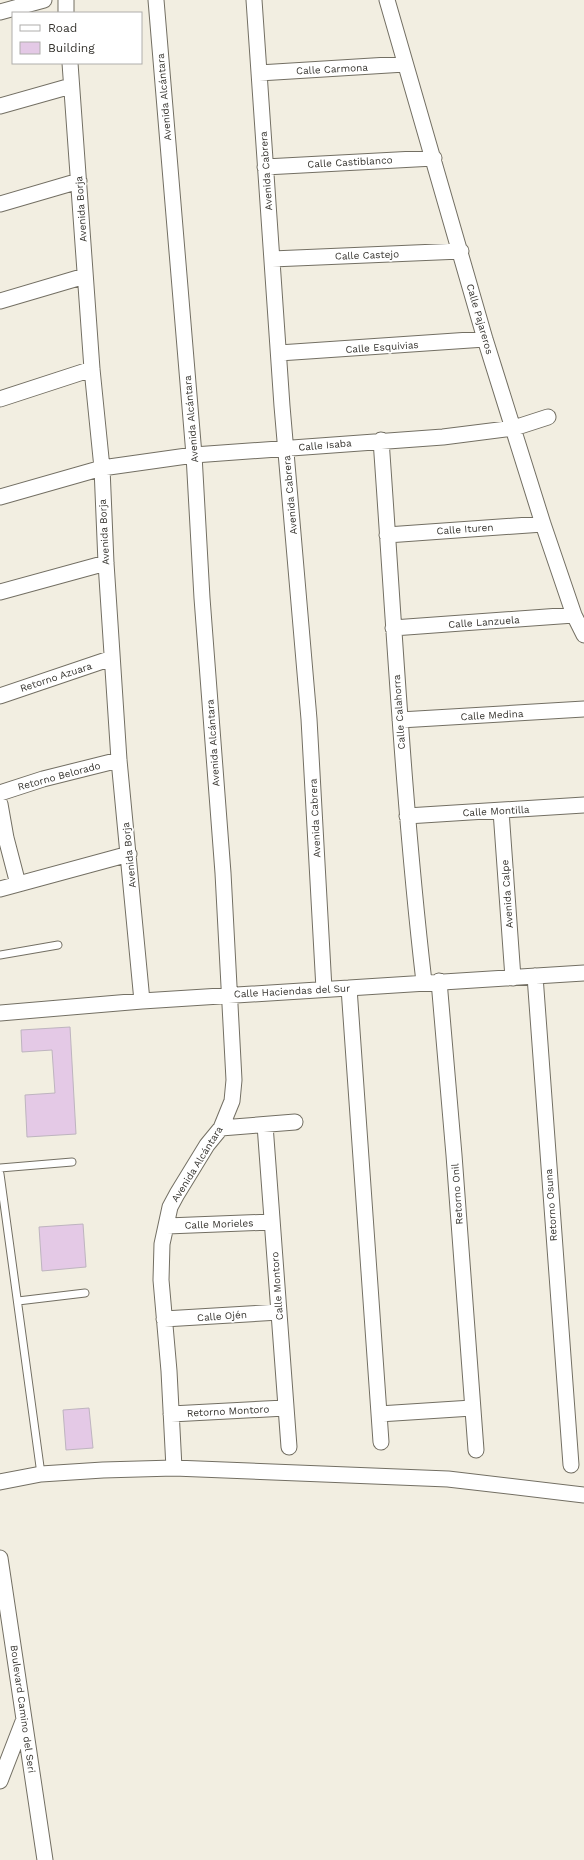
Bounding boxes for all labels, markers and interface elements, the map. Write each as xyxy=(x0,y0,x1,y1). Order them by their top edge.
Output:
legend xyxy=(12,12,142,64)
text: Road xyxy=(48,21,77,35)
text: Building xyxy=(48,41,95,55)
street label: Avenida Alcántara xyxy=(155,53,173,141)
street label: Calle Carmona xyxy=(296,62,368,76)
street label: Avenida Cabrera xyxy=(258,131,274,211)
street label: Calle Castiblanco xyxy=(307,154,393,170)
street label: Avenida Borja xyxy=(73,175,89,242)
street label: Calle Castejo xyxy=(335,248,399,262)
street label: Calle Pajareros xyxy=(465,283,495,355)
street label: Calle Esquivias xyxy=(345,339,419,355)
street label: Avenida Alcántara xyxy=(182,375,200,463)
street label: Calle Isaba xyxy=(298,437,352,453)
street label: Avenida Cabrera xyxy=(281,455,299,535)
street label: Avenida Borja xyxy=(97,498,111,565)
street label: Calle Ituren xyxy=(436,522,494,536)
street label: Calle Lanzuela xyxy=(448,614,520,630)
street label: Retorno Azuara xyxy=(19,660,94,694)
street label: Calle Calahorra xyxy=(391,674,407,750)
street label: Avenida Alcántara xyxy=(204,699,222,787)
street label: Calle Medina xyxy=(460,708,524,722)
street label: Retorno Belorado xyxy=(16,760,102,792)
street label: Avenida Cabrera xyxy=(307,778,323,858)
street label: Calle Montilla xyxy=(462,804,530,818)
street label: Avenida Borja xyxy=(120,821,138,888)
street label: Avenida Calpe xyxy=(499,859,515,929)
street label: Calle Haciendas del Sur xyxy=(234,982,350,1000)
street label: Avenida Alcántara xyxy=(169,1124,225,1204)
street label: Retorno Onil xyxy=(449,1163,465,1225)
street label: Retorno Osuna xyxy=(543,1168,559,1242)
street label: Calle Morieles xyxy=(184,1217,254,1231)
street label: Calle Montoro xyxy=(269,1251,285,1321)
street label: Calle Ojén xyxy=(197,1309,247,1323)
street label: Retorno Montoro xyxy=(186,1403,270,1419)
street label: Boulevard Camino del Seri xyxy=(9,1644,37,1774)

